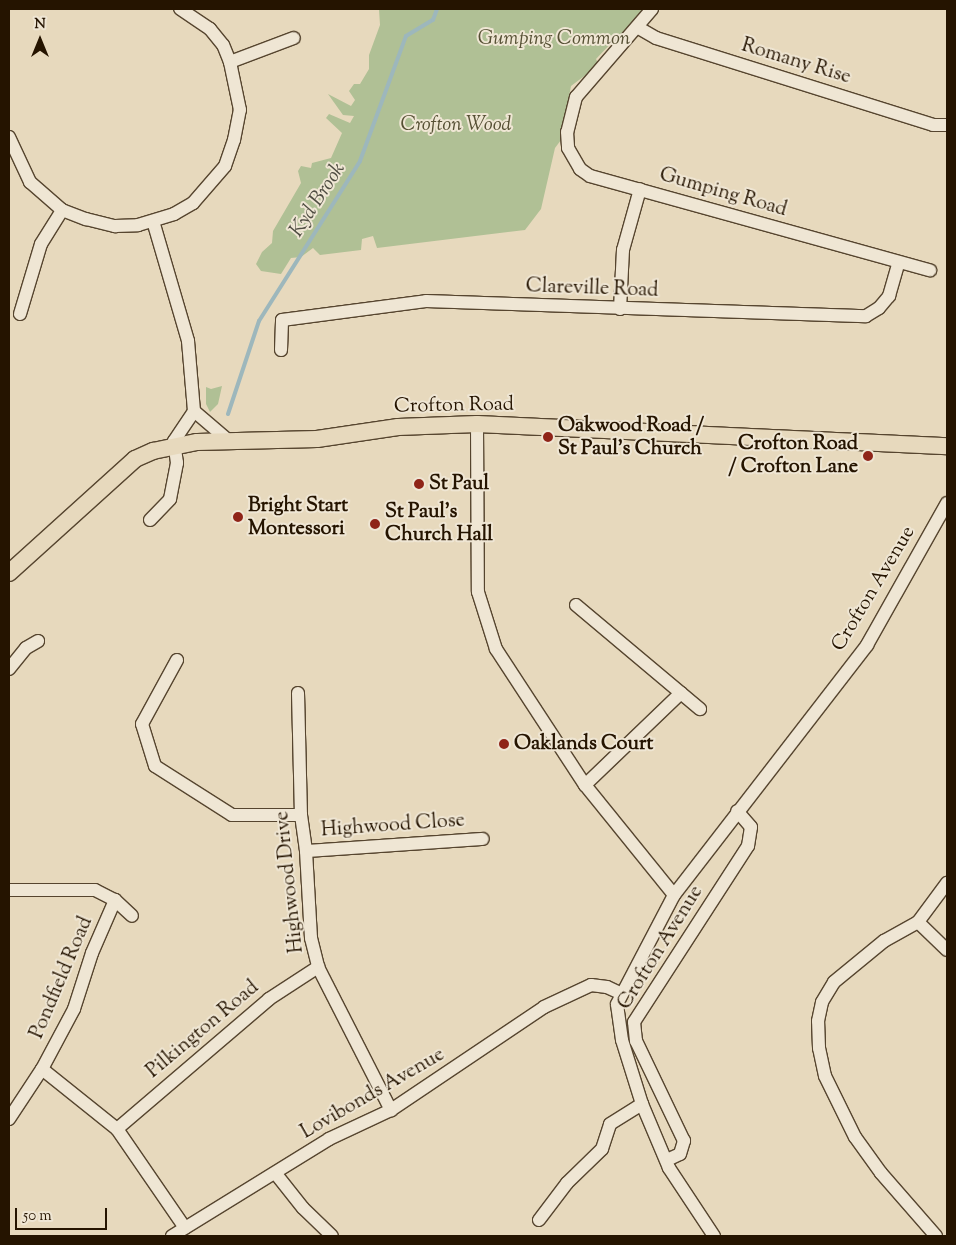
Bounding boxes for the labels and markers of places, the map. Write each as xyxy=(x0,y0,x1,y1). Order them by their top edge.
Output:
place label: Oakwood Road / St Paul's Church xyxy=(558,414,704,461)
marker: Oakwood Road / St Paul's Church xyxy=(542,431,554,443)
place label: Crofton Road / Crofton Lane xyxy=(728,432,858,479)
marker: Crofton Road / Crofton Lane xyxy=(862,450,874,462)
place label: St Paul xyxy=(429,472,489,496)
marker: St Paul xyxy=(413,478,425,490)
place label: Bright Start Montessori xyxy=(248,494,348,541)
place label: St Paul's Church Hall xyxy=(385,500,493,547)
marker: Bright Start Montessori xyxy=(232,511,244,523)
marker: St Paul's Church Hall xyxy=(369,518,381,530)
place label: Oaklands Court xyxy=(514,732,653,756)
marker: Oaklands Court xyxy=(498,738,510,750)

